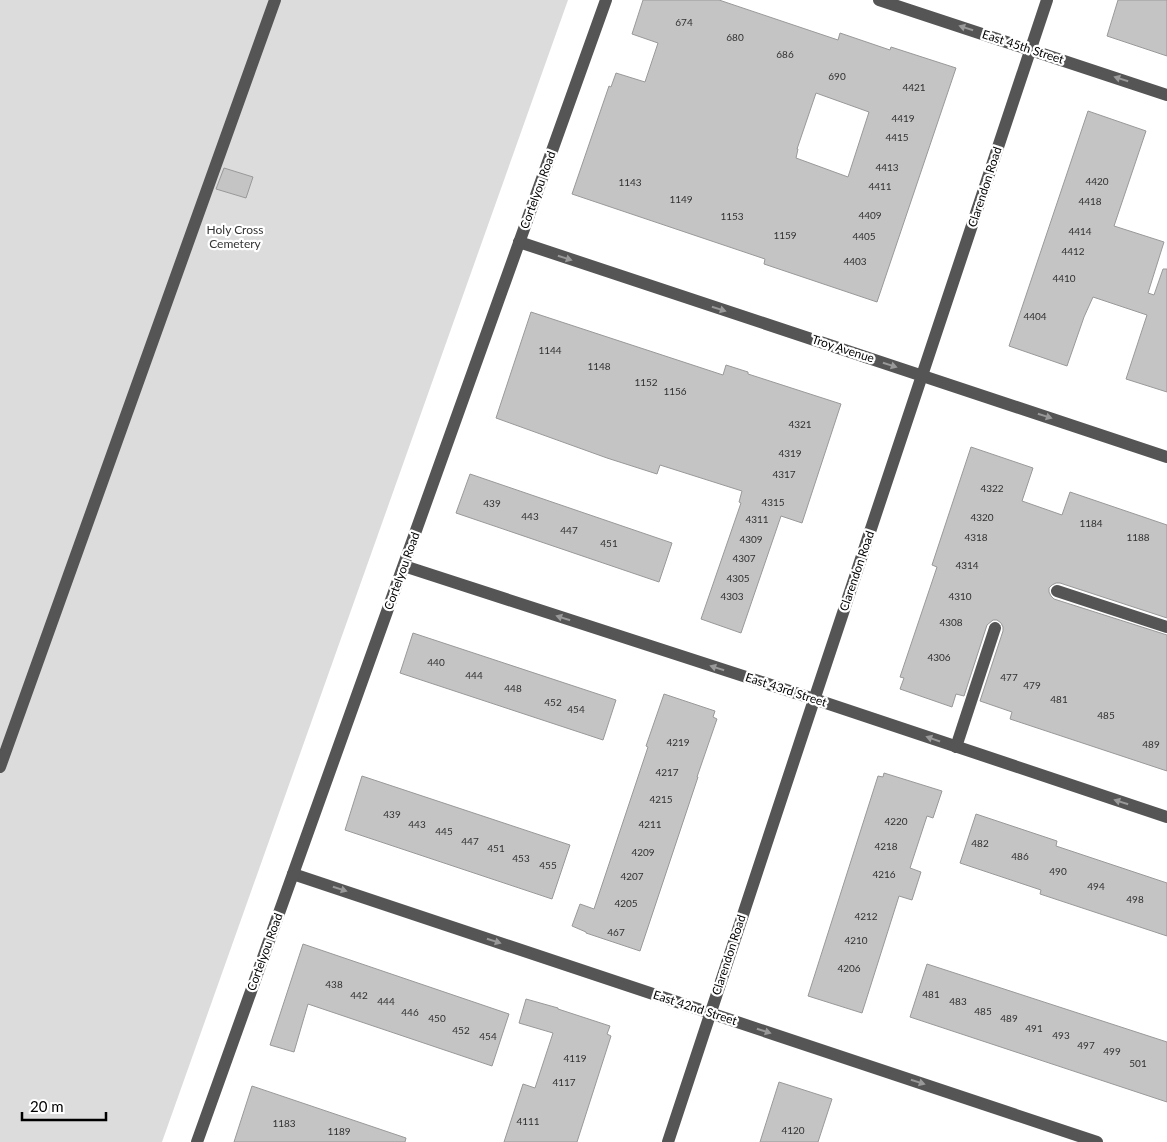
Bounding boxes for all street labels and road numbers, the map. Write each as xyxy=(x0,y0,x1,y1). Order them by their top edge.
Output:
street label: East 45th Street xyxy=(980,26,1067,67)
street label: Clarendon Road xyxy=(964,145,1005,229)
street label: Cortelyou Road xyxy=(517,149,559,231)
street label: Troy Avenue xyxy=(810,331,876,366)
street label: Clarendon Road xyxy=(836,529,877,613)
street label: Cortelyou Road xyxy=(381,530,423,612)
street label: East 43rd Street xyxy=(743,669,829,710)
street label: Cortelyou Road xyxy=(244,911,286,993)
street label: Clarendon Road xyxy=(708,913,749,997)
street label: East 42nd Street xyxy=(651,987,740,1028)

